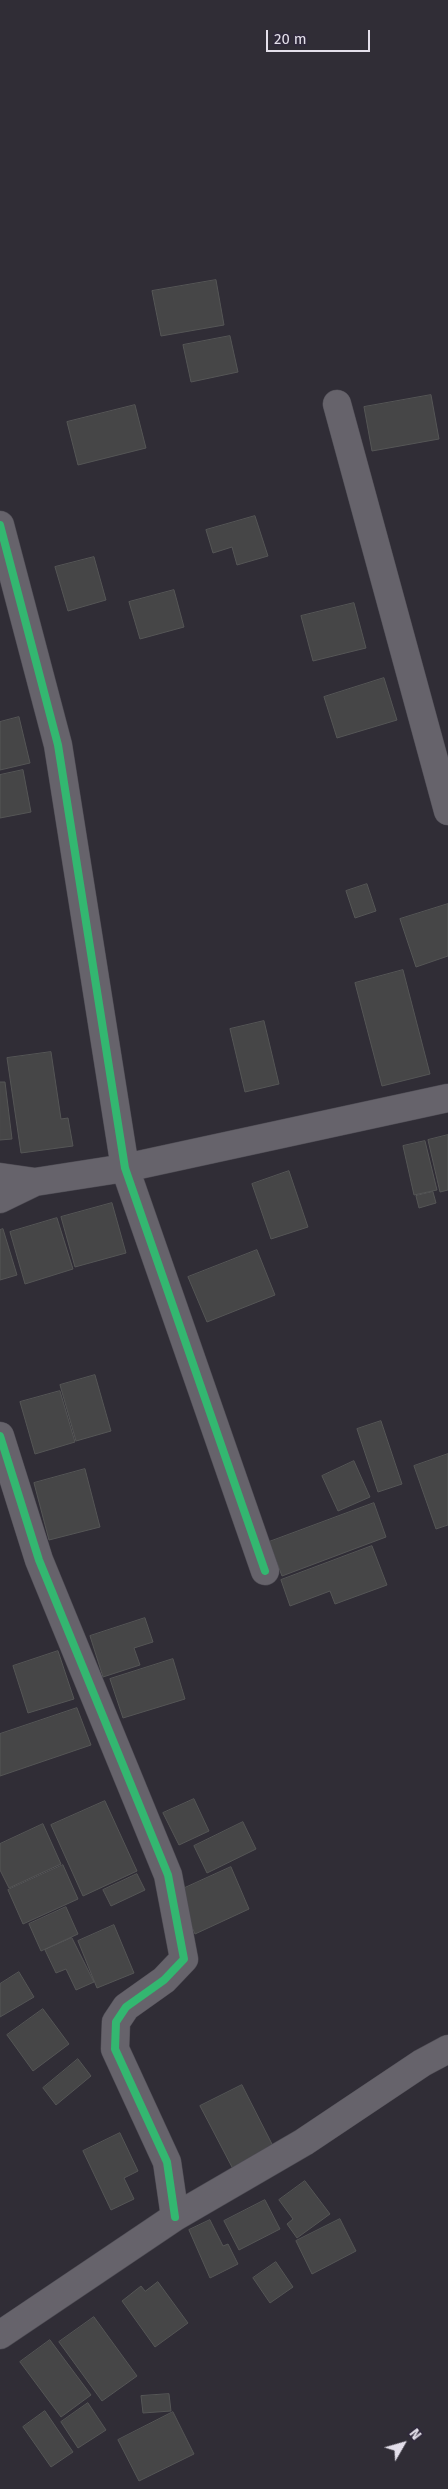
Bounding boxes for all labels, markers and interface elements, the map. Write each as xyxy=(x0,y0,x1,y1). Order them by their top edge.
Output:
scale bar xyxy=(268,20,372,52)
text: 20 m xyxy=(274,30,307,48)
north arrow xyxy=(378,2419,428,2469)
text: N xyxy=(406,2426,425,2443)

